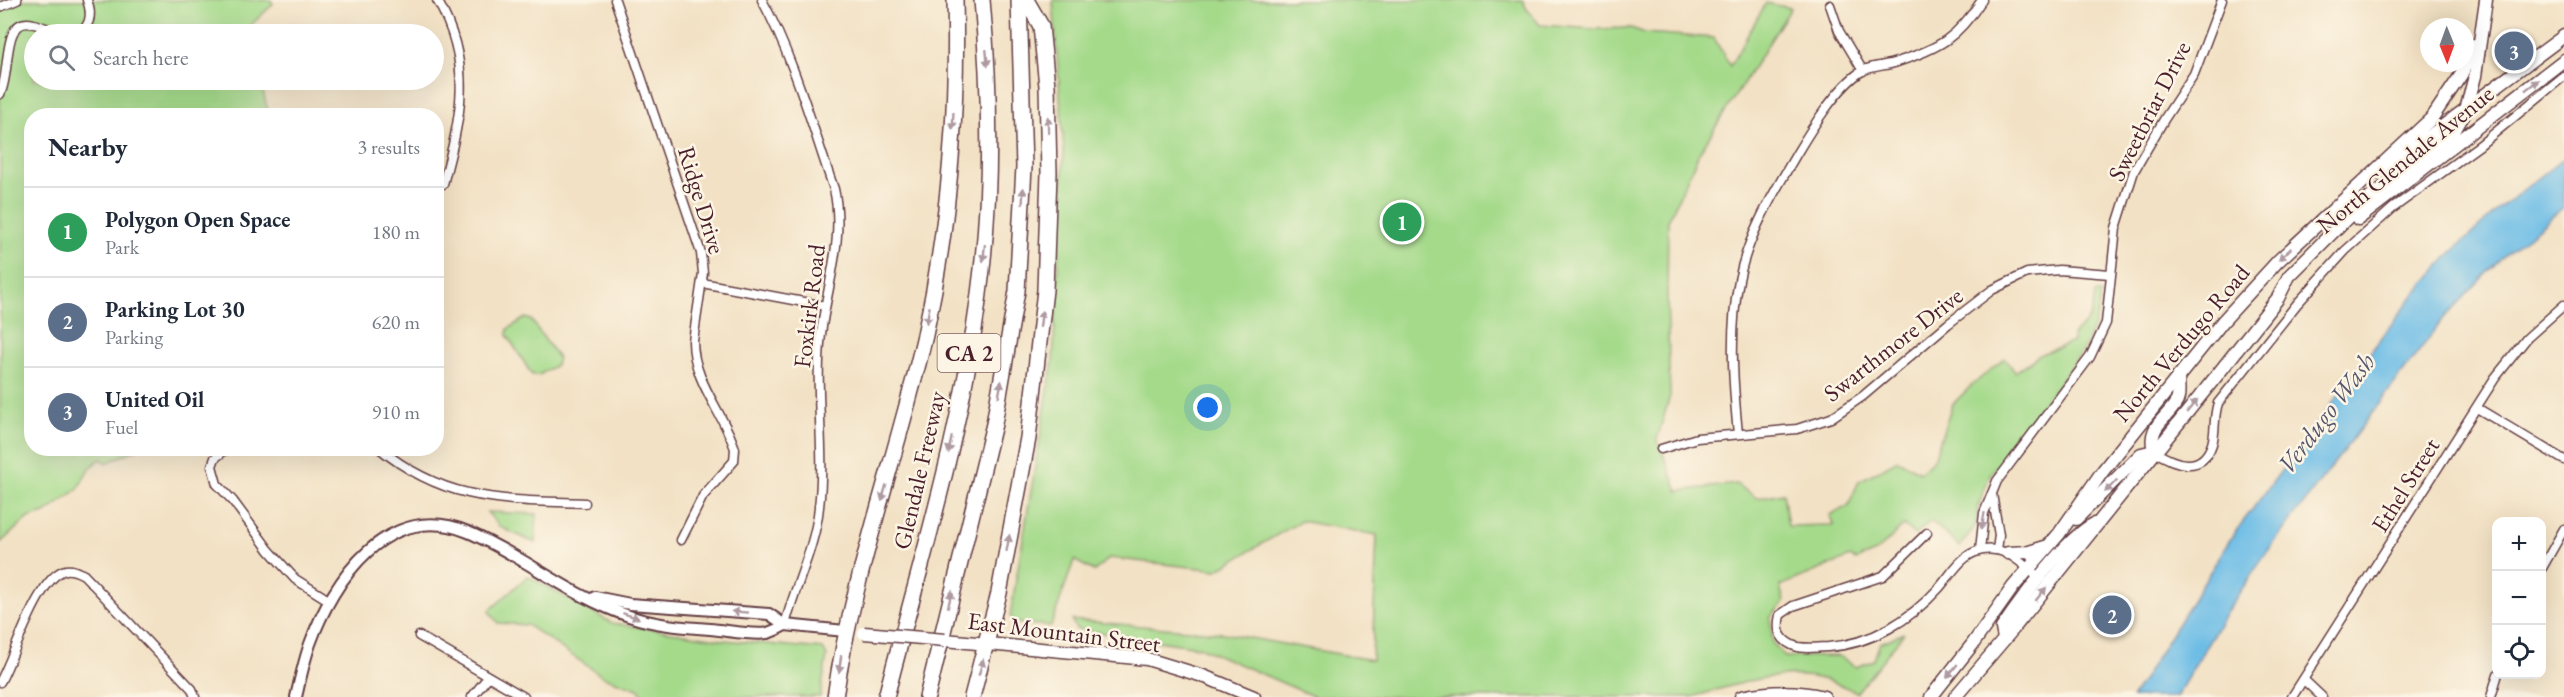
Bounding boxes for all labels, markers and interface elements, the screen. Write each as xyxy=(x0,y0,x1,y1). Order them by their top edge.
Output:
north arrow xyxy=(2420,18,2474,72)
search box xyxy=(24,24,444,90)
pin: 3 xyxy=(2494,28,2534,74)
street label: Sweetbriar Drive xyxy=(2100,36,2198,186)
icon: search xyxy=(45,41,78,74)
text: Search here xyxy=(93,43,188,72)
one-way arrow xyxy=(982,49,992,68)
street label: North Glendale Avenue xyxy=(2310,78,2500,240)
one-way arrow xyxy=(2523,79,2539,91)
one-way arrow xyxy=(949,112,958,131)
one-way arrow xyxy=(1043,115,1053,134)
text: Nearby xyxy=(48,130,128,164)
text: 3 results xyxy=(357,134,420,160)
street label: Ridge Drive xyxy=(671,142,733,258)
one-way arrow xyxy=(1018,186,1027,205)
pin: 1 xyxy=(1382,200,1422,244)
text: Polygon Open Space xyxy=(105,205,290,234)
text: 1 xyxy=(62,219,73,245)
text: 180 m xyxy=(372,219,420,245)
text: Park xyxy=(105,234,139,260)
street label: Foxkirk Road xyxy=(786,242,832,370)
one-way arrow xyxy=(979,244,988,263)
one-way arrow xyxy=(2277,247,2292,261)
street label: North Verdugo Road xyxy=(2106,257,2257,428)
street label: Swarthmore Drive xyxy=(1817,280,1969,408)
text: Parking Lot 30 xyxy=(105,295,245,324)
one-way arrow xyxy=(923,305,932,324)
text: 2 xyxy=(62,309,73,335)
text: 620 m xyxy=(372,309,420,335)
one-way arrow xyxy=(1036,310,1046,329)
text: Parking xyxy=(105,324,163,350)
road number: CA 2 xyxy=(938,334,1000,372)
water label: Verdugo Wash xyxy=(2270,346,2383,480)
one-way arrow xyxy=(996,379,1005,398)
text: United Oil xyxy=(105,385,204,414)
street label: Glendale Freeway xyxy=(886,387,952,552)
your location xyxy=(1193,393,1222,422)
one-way arrow xyxy=(2185,398,2198,414)
text: 3 xyxy=(62,399,73,425)
text: 910 m xyxy=(372,399,420,425)
text: Fuel xyxy=(105,414,138,440)
street label: Ethel Street xyxy=(2364,432,2446,538)
one-way arrow xyxy=(945,436,955,454)
one-way arrow xyxy=(2104,479,2118,493)
one-way arrow xyxy=(879,484,888,502)
one-way arrow xyxy=(1979,512,1988,531)
map controls xyxy=(2492,517,2546,679)
button: + xyxy=(2492,517,2546,571)
one-way arrow xyxy=(1004,533,1013,552)
button: − xyxy=(2492,571,2546,625)
one-way arrow xyxy=(2034,587,2047,602)
one-way arrow xyxy=(946,590,956,608)
pin: 2 xyxy=(2092,592,2132,638)
street label: East Mountain Street xyxy=(966,605,1163,659)
one-way arrow xyxy=(731,607,750,617)
one-way arrow xyxy=(622,612,640,621)
button: locate xyxy=(2492,625,2546,679)
one-way arrow xyxy=(836,655,845,674)
one-way arrow xyxy=(977,658,986,676)
one-way arrow xyxy=(1945,663,1958,679)

